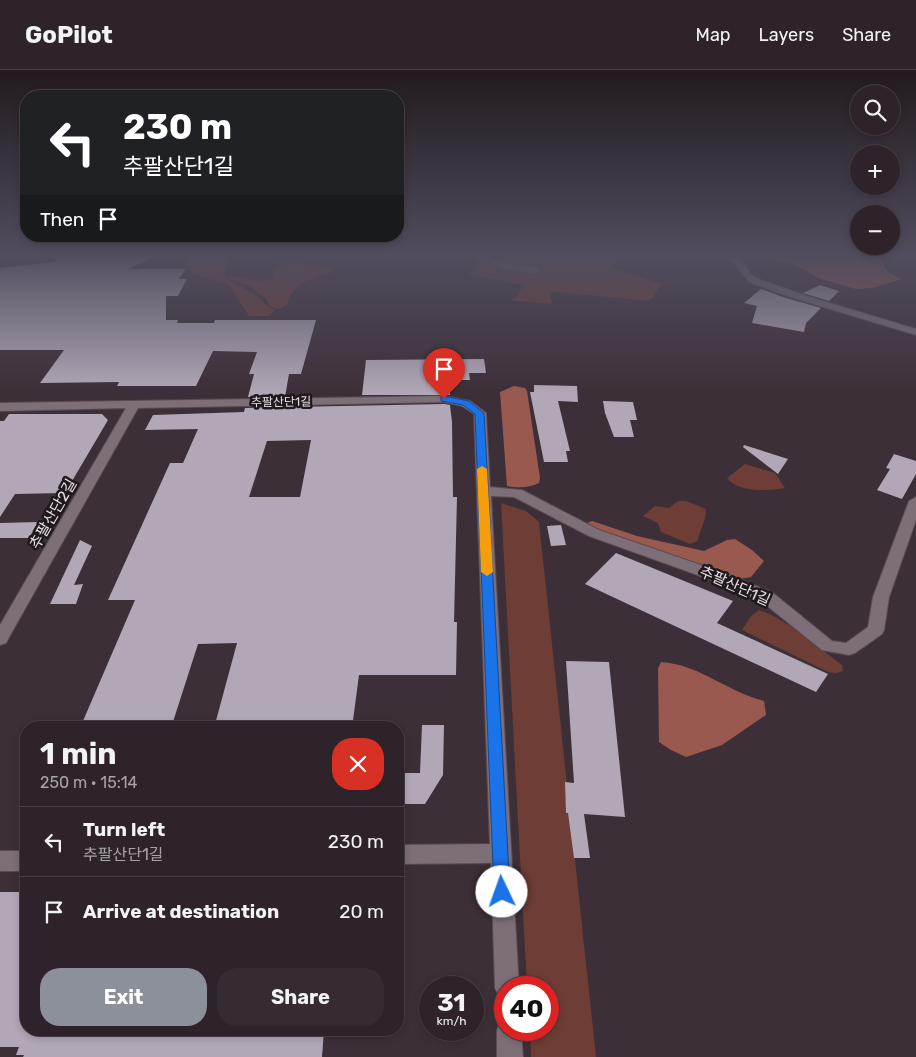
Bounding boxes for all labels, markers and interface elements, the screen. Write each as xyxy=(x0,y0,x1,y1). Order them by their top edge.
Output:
text: GoPilot xyxy=(25,21,113,49)
text: Map xyxy=(696,24,731,46)
text: Layers xyxy=(759,24,814,46)
text: Share xyxy=(842,24,891,46)
map controls xyxy=(850,85,900,255)
button: search xyxy=(850,85,900,135)
text: 230 m xyxy=(123,106,232,148)
icon: left xyxy=(40,110,105,175)
button: + xyxy=(850,145,900,195)
text: 추팔산단1길 xyxy=(123,153,234,180)
icon: arrive xyxy=(94,205,122,233)
button: − xyxy=(850,205,900,255)
text: Then xyxy=(40,208,84,231)
pin xyxy=(423,348,465,399)
icon: arrive xyxy=(430,355,458,383)
street label: 추팔산단1길 xyxy=(251,394,311,410)
street label: 추팔산단2길 xyxy=(26,476,80,552)
street label: 추팔산단1길 xyxy=(697,562,773,610)
text: 1 min xyxy=(40,736,117,772)
button: close xyxy=(332,738,384,790)
text: 250 m · 15:14 xyxy=(40,773,138,792)
text: Turn left xyxy=(83,818,165,841)
icon: left xyxy=(40,828,68,856)
text: 230 m xyxy=(328,830,384,853)
text: 추팔산단1길 xyxy=(83,845,163,864)
position arrow xyxy=(475,865,527,917)
icon: arrive xyxy=(40,898,68,926)
text: Arrive at destination xyxy=(83,900,279,923)
text: 20 m xyxy=(339,900,384,923)
button: Exit xyxy=(40,968,207,1026)
button: Share xyxy=(217,968,384,1026)
speed limit sign: 40 xyxy=(494,976,559,1041)
text: 31 xyxy=(437,988,466,1017)
text: km/h xyxy=(437,1014,466,1028)

